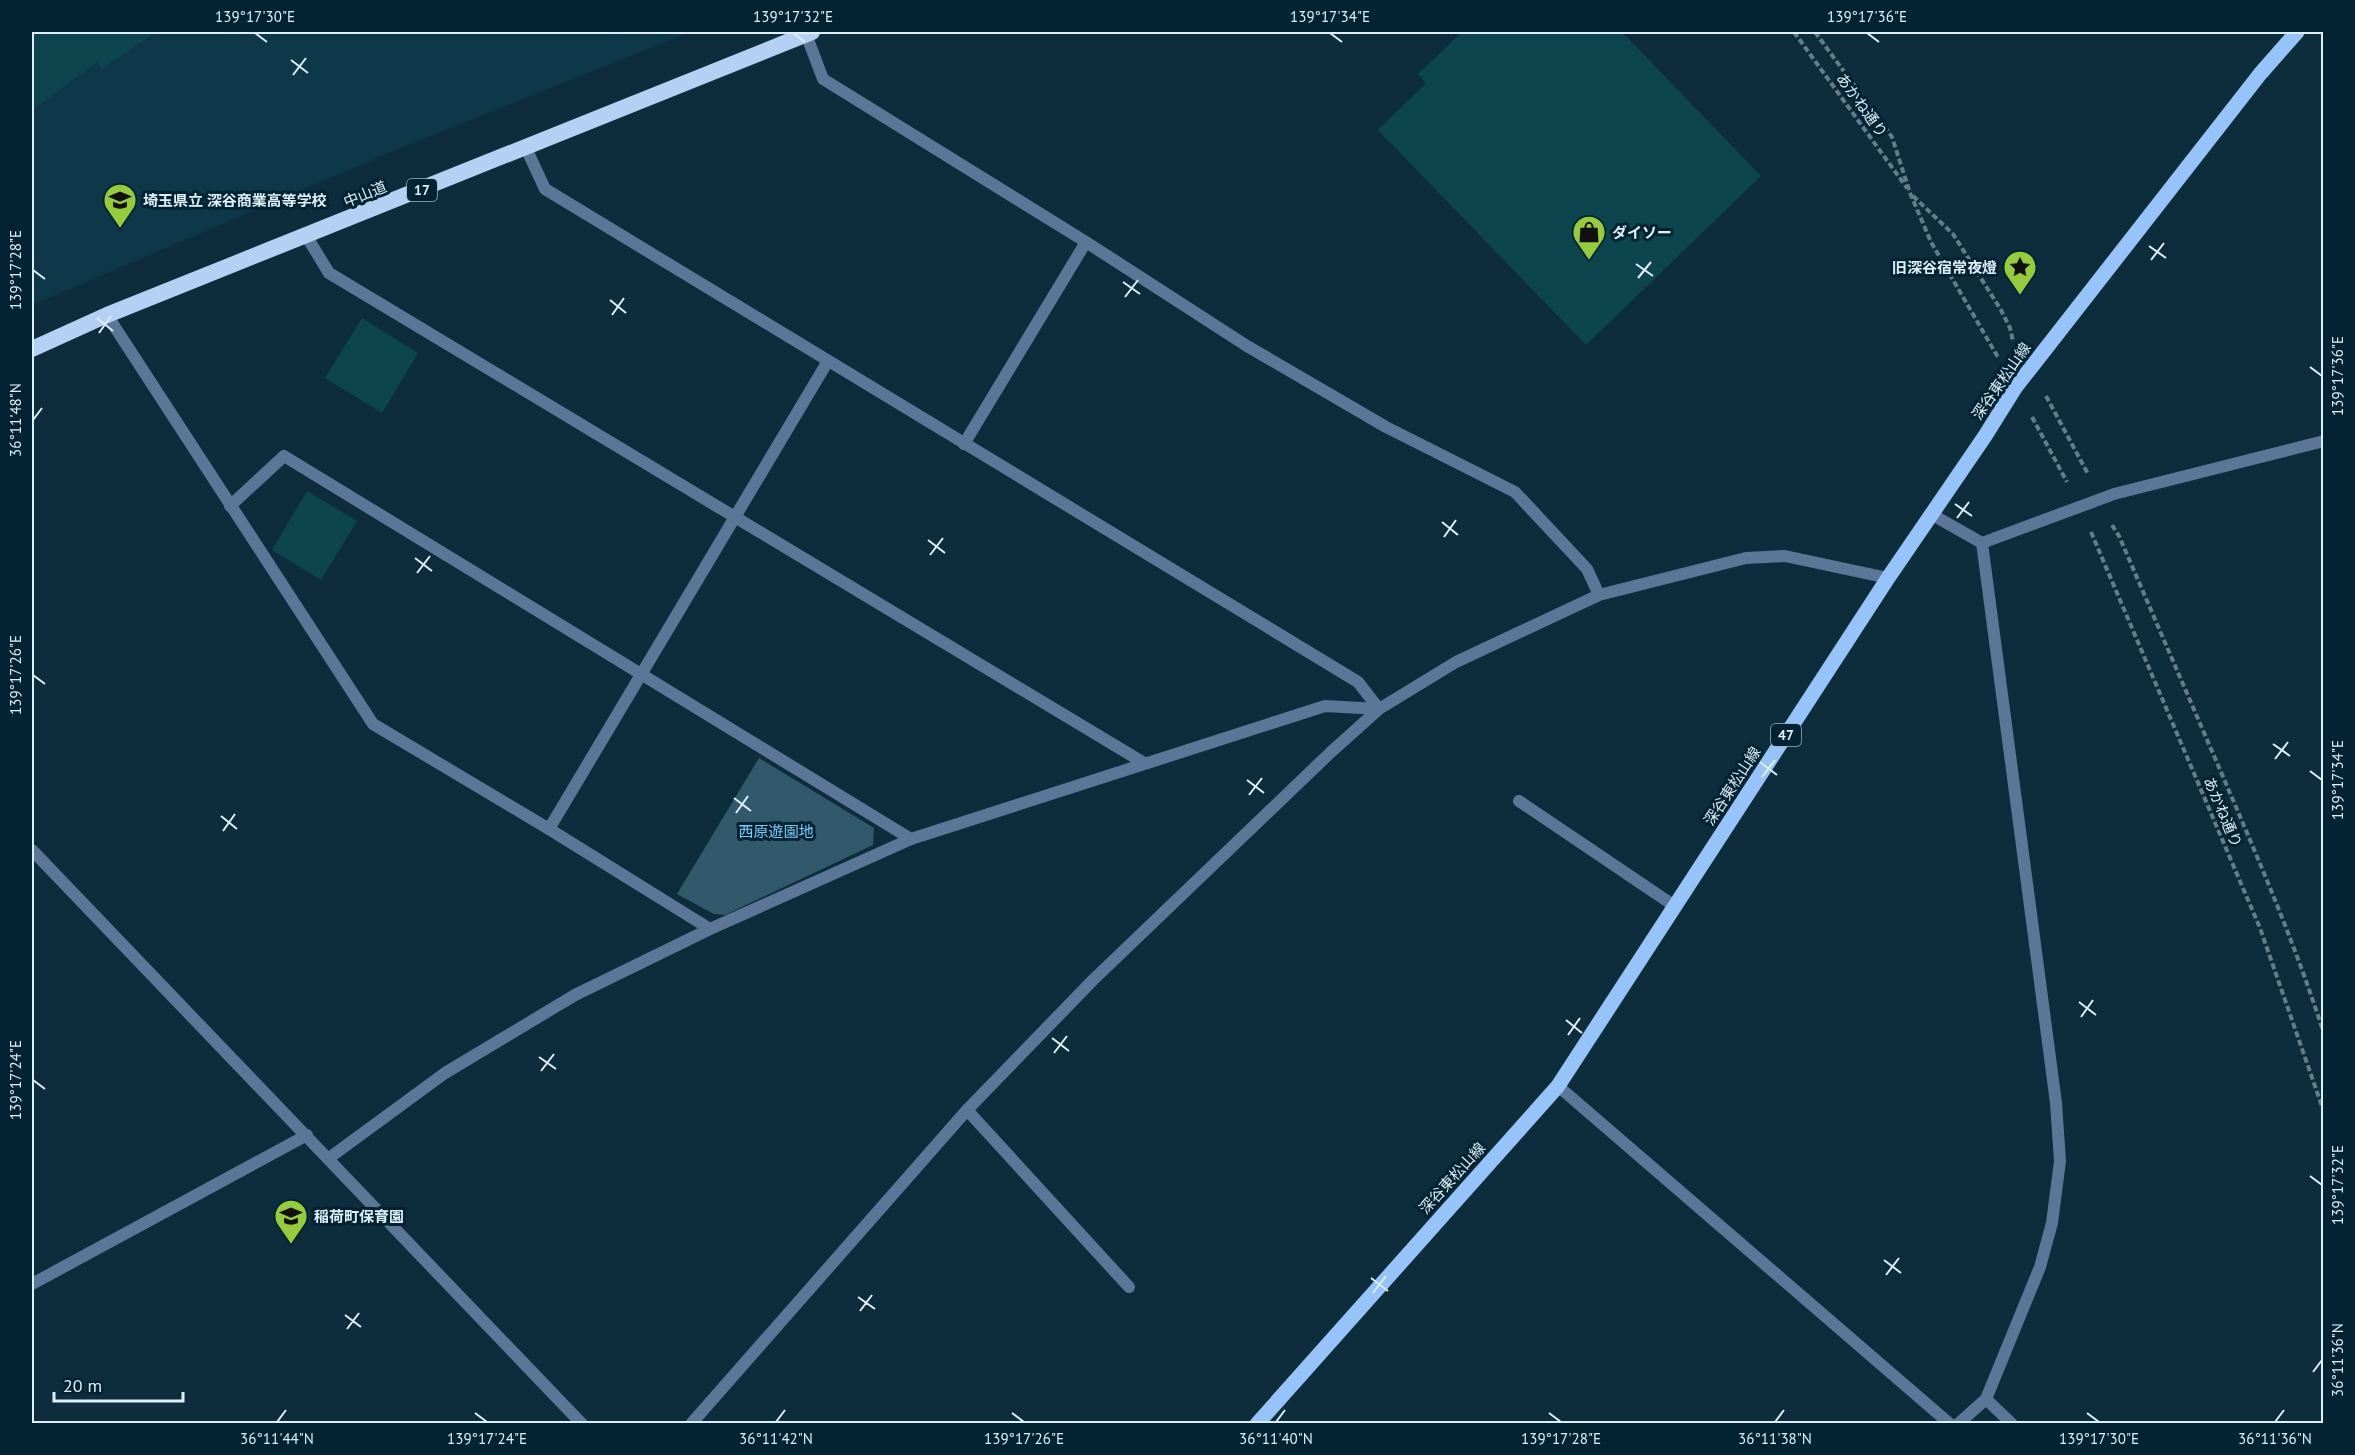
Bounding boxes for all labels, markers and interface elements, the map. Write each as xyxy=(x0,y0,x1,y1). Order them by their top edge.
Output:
text: 139°17'30"E xyxy=(215,7,295,26)
text: 139°17'32"E xyxy=(753,7,833,26)
text: 139°17'34"E xyxy=(1290,7,1370,26)
text: 139°17'36"E xyxy=(1827,7,1907,26)
street label: あかね通り xyxy=(1832,69,1892,141)
street label: 中山道 xyxy=(341,177,389,211)
road number: 17 xyxy=(407,179,437,201)
school or university icon: 埼玉県立 深谷商業高等学校 xyxy=(102,182,138,229)
place label: 埼玉県立 深谷商業高等学校 xyxy=(143,191,327,210)
shop icon: ダイソー xyxy=(1571,214,1607,261)
place label: ダイソー xyxy=(1612,223,1672,242)
text: 139°17'28"E xyxy=(6,230,25,310)
place icon: 旧深谷宿常夜燈 xyxy=(2002,249,2038,296)
place label: 旧深谷宿常夜燈 xyxy=(1892,258,1997,277)
text: 139°17'36"E xyxy=(2328,336,2347,416)
street label: 深谷東松山線 xyxy=(1967,339,2035,423)
text: 36°11'48"N xyxy=(6,383,25,457)
text: 139°17'26"E xyxy=(6,635,25,715)
road number: 47 xyxy=(1771,724,1801,746)
text: 139°17'34"E xyxy=(2328,740,2347,820)
street label: 深谷東松山線 xyxy=(1700,743,1764,829)
street label: あかね通り xyxy=(2200,774,2246,850)
park label: 西原遊園地 xyxy=(738,822,814,841)
text: 139°17'24"E xyxy=(6,1040,25,1120)
street label: 深谷東松山線 xyxy=(1415,1138,1489,1218)
text: 139°17'32"E xyxy=(2328,1145,2347,1225)
school or university icon: 稲荷町保育園 xyxy=(273,1198,309,1245)
place label: 稲荷町保育園 xyxy=(314,1207,404,1226)
text: 36°11'36"N xyxy=(2328,1323,2347,1397)
scale bar xyxy=(54,1365,183,1403)
text: 20 m xyxy=(63,1374,102,1397)
text: 36°11'44"N xyxy=(240,1429,314,1448)
text: 139°17'24"E xyxy=(447,1429,527,1448)
text: 36°11'42"N xyxy=(739,1429,813,1448)
text: 139°17'26"E xyxy=(984,1429,1064,1448)
text: 36°11'40"N xyxy=(1239,1429,1313,1448)
text: 139°17'28"E xyxy=(1521,1429,1601,1448)
text: 36°11'38"N xyxy=(1738,1429,1812,1448)
text: 139°17'30"E xyxy=(2059,1429,2139,1448)
text: 36°11'36"N xyxy=(2238,1429,2312,1448)

